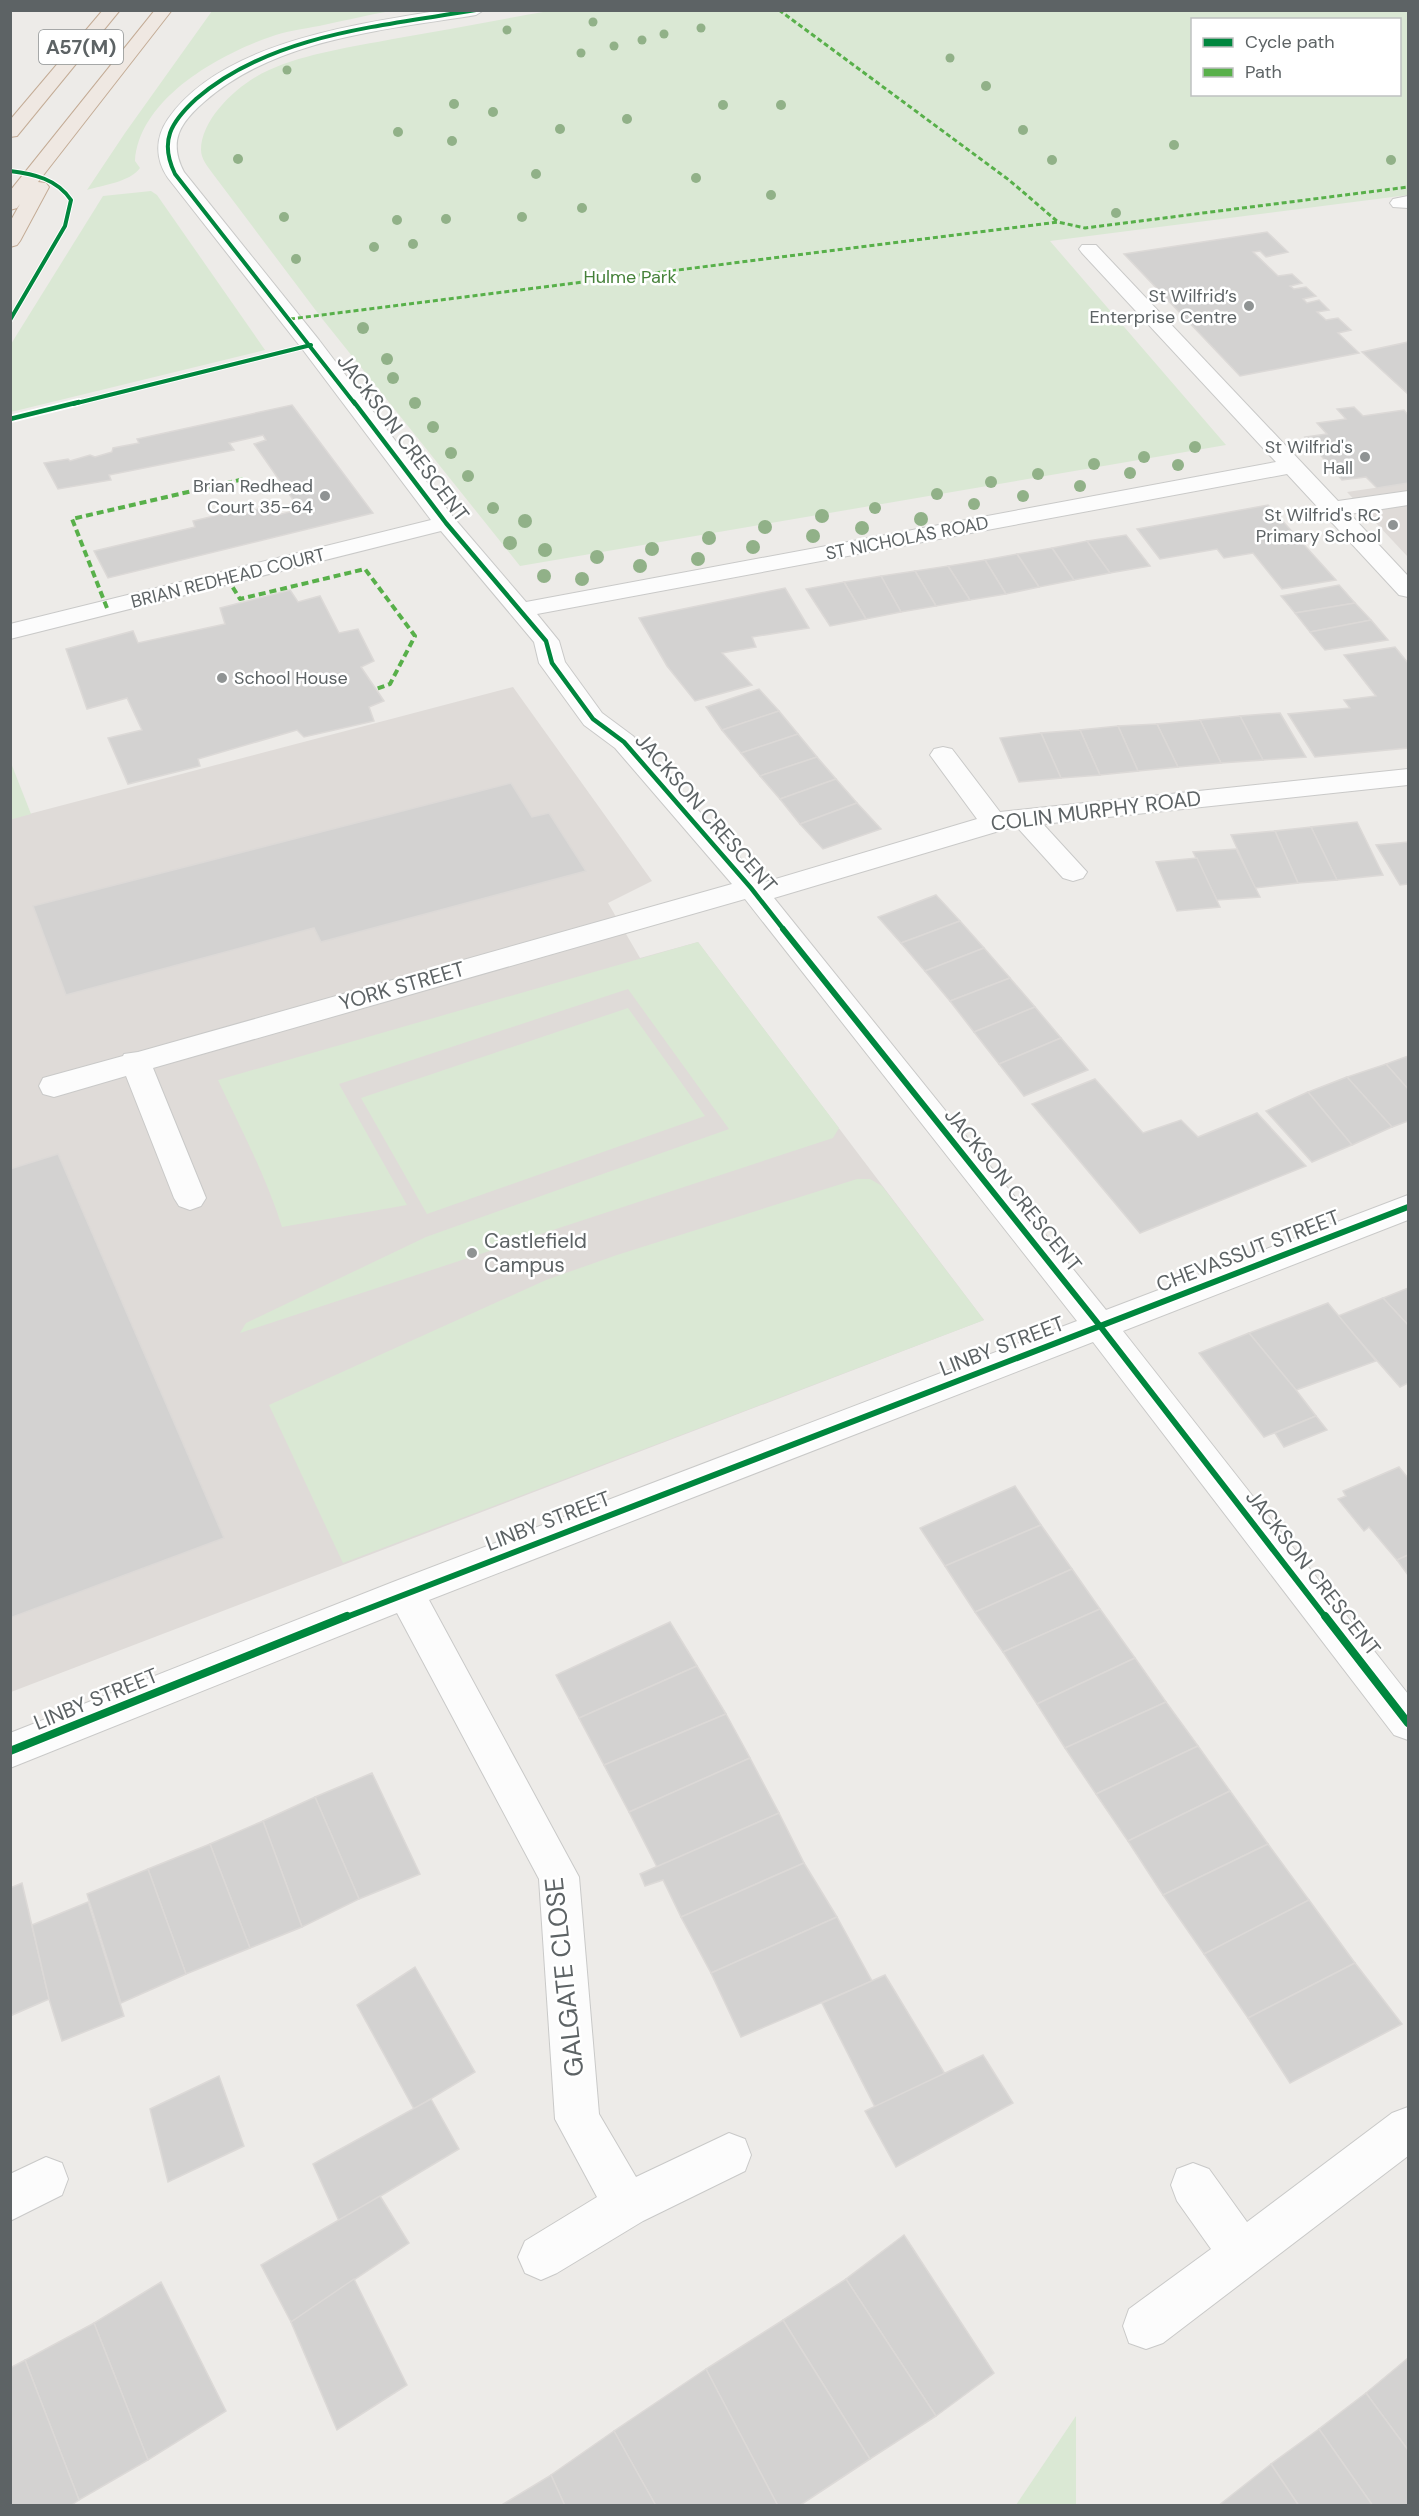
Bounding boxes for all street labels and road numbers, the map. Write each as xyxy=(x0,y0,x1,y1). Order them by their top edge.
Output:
road number: A57(M) xyxy=(39,30,123,64)
street label: JACKSON CRESCENT xyxy=(331,348,476,528)
street label: ST NICHOLAS ROAD xyxy=(823,510,991,566)
street label: BRIAN REDHEAD COURT xyxy=(128,542,328,614)
street label: JACKSON CRESCENT xyxy=(629,727,784,899)
street label: COLIN MURPHY ROAD xyxy=(989,784,1203,838)
street label: YORK STREET xyxy=(336,955,468,1017)
street label: JACKSON CRESCENT xyxy=(938,1102,1088,1278)
street label: CHEVASSUT STREET xyxy=(1152,1203,1344,1299)
street label: LINBY STREET xyxy=(935,1309,1069,1383)
street label: LINBY STREET xyxy=(481,1484,615,1558)
street label: JACKSON CRESCENT xyxy=(1239,1484,1387,1662)
street label: LINBY STREET xyxy=(30,1661,163,1737)
street label: GALGATE CLOSE xyxy=(537,1875,591,2079)

